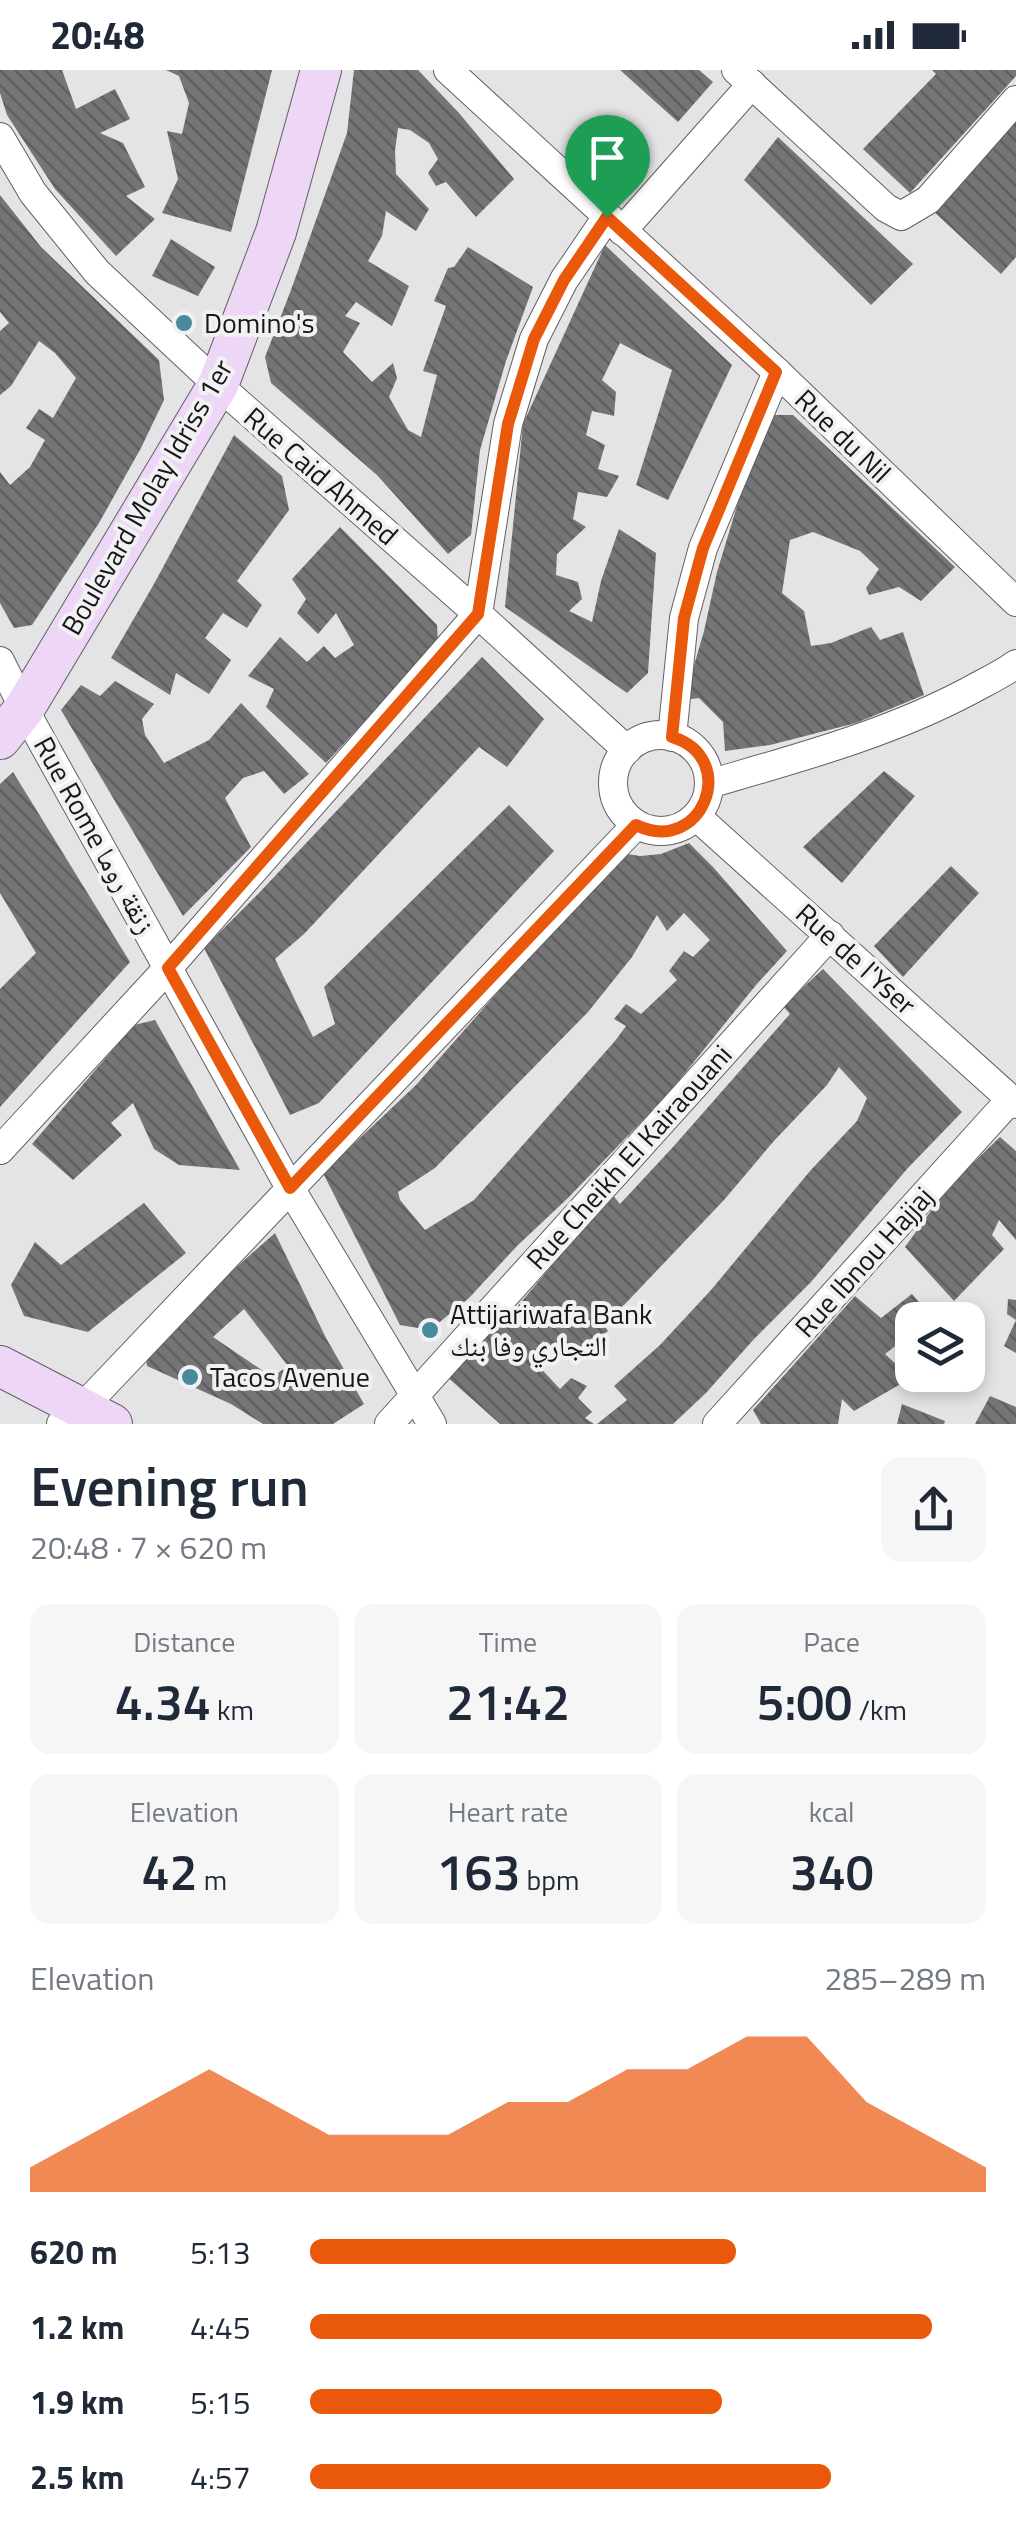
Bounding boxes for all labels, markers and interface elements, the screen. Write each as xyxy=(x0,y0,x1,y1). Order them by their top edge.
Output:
text: 20:48 xyxy=(50,6,145,64)
pin xyxy=(565,115,650,218)
icon: arrive xyxy=(580,130,635,185)
place label: Domino's xyxy=(204,301,315,344)
marker: Domino's xyxy=(173,312,195,334)
street label: Boulevard Molay Idriss 1er xyxy=(50,351,243,643)
street label: Rue du Nil xyxy=(785,379,901,493)
street label: Rue Caid Ahmed xyxy=(234,396,408,555)
street label: Rue Rome زنقة روما xyxy=(23,728,168,941)
street label: Rue de l'Yser xyxy=(786,893,927,1025)
street label: Rue Cheikh El Kairaouani xyxy=(516,1034,742,1279)
street label: Rue Ibnou Hajjaj xyxy=(784,1177,943,1347)
place label: Attijariwafa Bank التجاري وفا بنك xyxy=(450,1292,652,1369)
map controls xyxy=(895,1302,985,1392)
button: layers xyxy=(895,1302,985,1392)
marker: Attijariwafa Bank التجاري وفا بنك xyxy=(419,1319,441,1341)
place label: Tacos Avenue xyxy=(210,1355,370,1398)
marker: Tacos Avenue xyxy=(179,1366,201,1388)
text: Evening run xyxy=(30,1444,309,1527)
button: share xyxy=(881,1457,986,1562)
text: 20:48 · 7 × 620 m xyxy=(30,1523,267,1571)
text: Distance xyxy=(133,1620,235,1663)
text: Time xyxy=(479,1620,537,1663)
text: Pace xyxy=(803,1620,860,1663)
text: 4.34 xyxy=(115,1663,211,1739)
text: 21:42 xyxy=(446,1663,570,1739)
text: 5:00 xyxy=(756,1663,852,1739)
text: km xyxy=(211,1688,254,1731)
text: /km xyxy=(852,1688,907,1731)
text: Elevation xyxy=(130,1790,239,1833)
text: Heart rate xyxy=(448,1790,568,1833)
text: kcal xyxy=(809,1790,855,1833)
text: 42 xyxy=(142,1833,198,1909)
text: 163 xyxy=(436,1833,520,1909)
text: 340 xyxy=(790,1833,874,1909)
text: m xyxy=(198,1858,227,1901)
text: bpm xyxy=(520,1858,580,1901)
text: Elevation xyxy=(30,1954,154,2002)
text: 285–289 m xyxy=(824,1954,986,2002)
text: 620 m xyxy=(30,2228,118,2276)
text: 5:13 xyxy=(190,2228,251,2276)
text: 1.2 km xyxy=(30,2303,124,2351)
text: 4:45 xyxy=(190,2303,251,2351)
text: 1.9 km xyxy=(30,2378,124,2426)
text: 5:15 xyxy=(190,2378,251,2426)
text: 2.5 km xyxy=(30,2453,124,2501)
text: 4:57 xyxy=(190,2453,251,2501)

